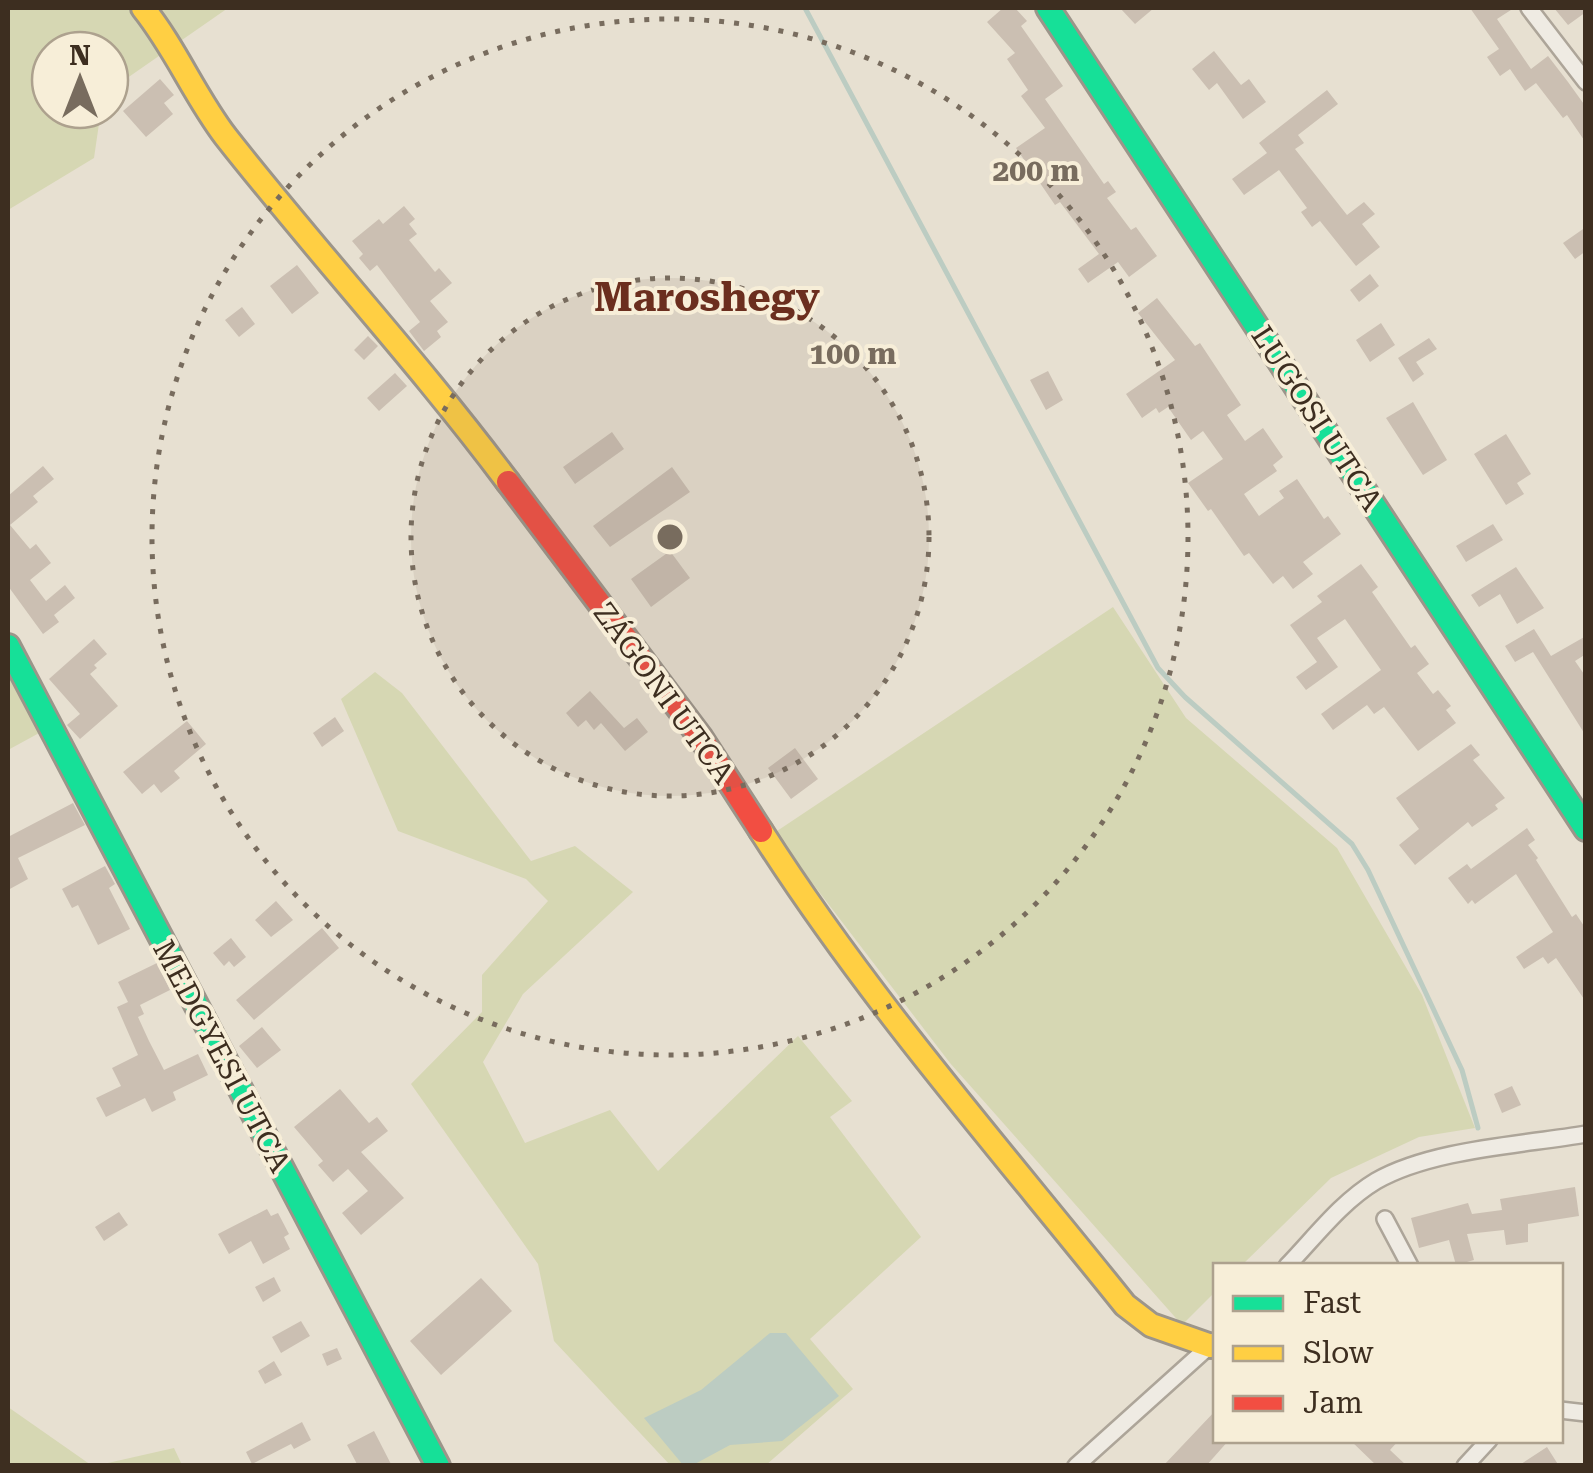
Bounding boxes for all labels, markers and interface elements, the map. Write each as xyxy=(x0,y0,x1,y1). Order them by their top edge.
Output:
north arrow xyxy=(30,30,130,130)
text: N xyxy=(69,39,91,72)
text: 200 m xyxy=(993,153,1080,188)
district label: Maroshegy xyxy=(594,274,820,321)
street label: LUGOSI UTCA xyxy=(1244,319,1390,517)
text: 100 m xyxy=(810,336,897,371)
centre of rings xyxy=(652,519,688,555)
street label: ZÁGONI UTCA xyxy=(587,595,742,790)
street label: MEDGYESI UTCA xyxy=(146,934,298,1178)
legend xyxy=(1213,1263,1563,1443)
text: Fast xyxy=(1303,1285,1361,1320)
text: Slow xyxy=(1303,1335,1374,1370)
text: Jam xyxy=(1303,1385,1363,1420)

